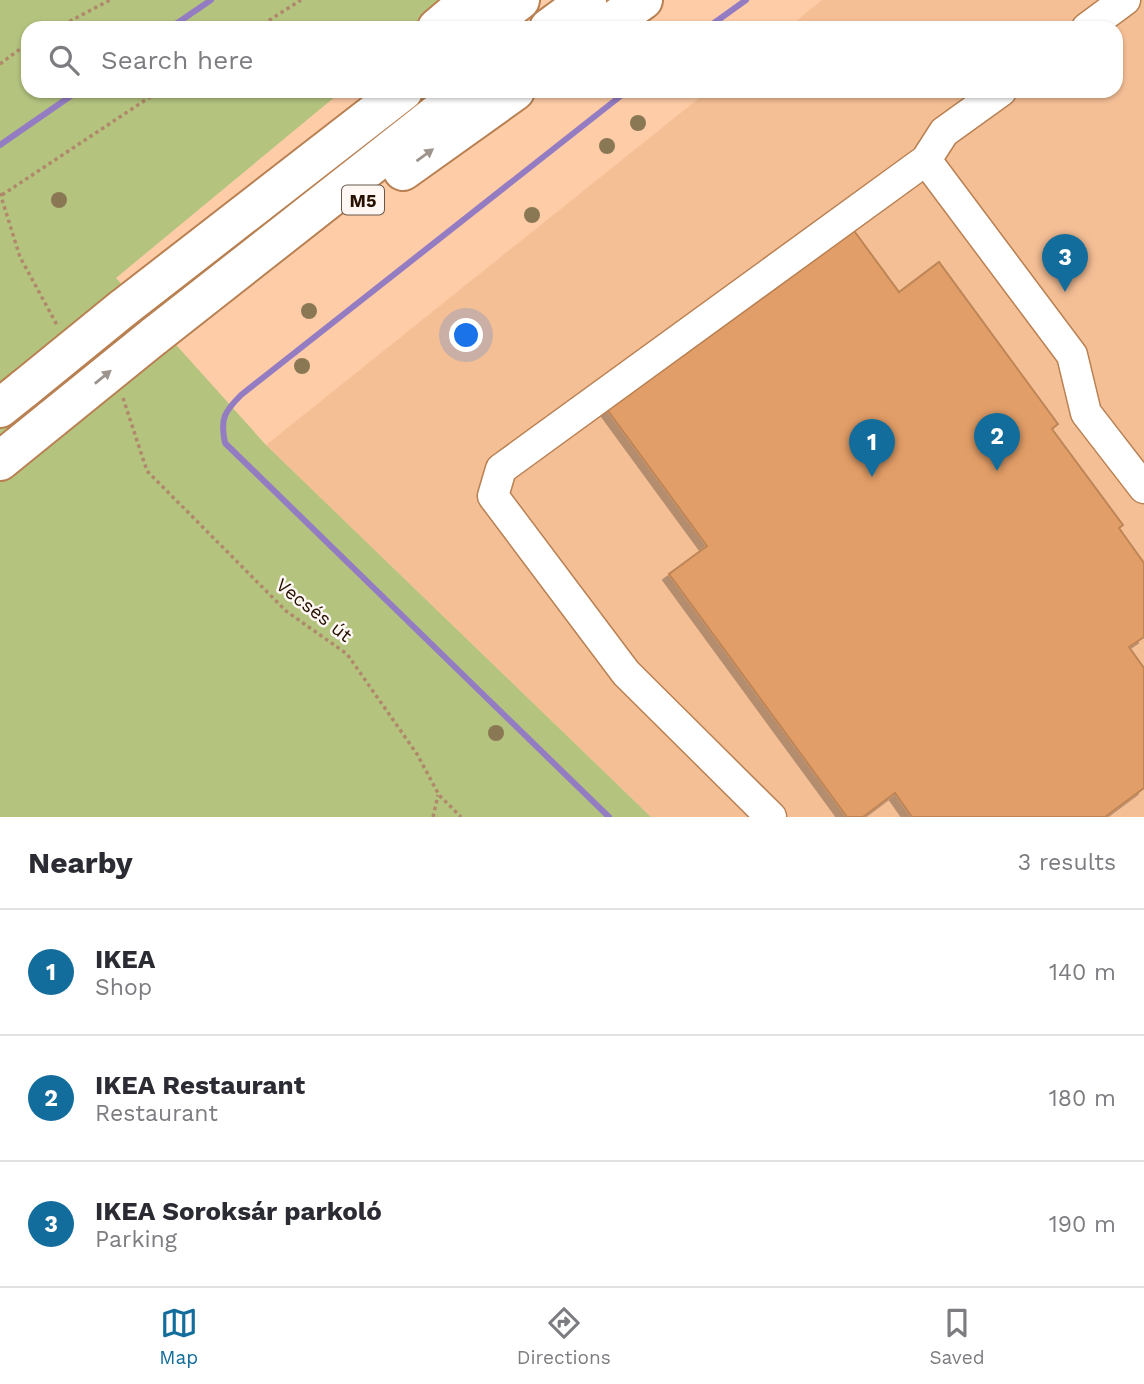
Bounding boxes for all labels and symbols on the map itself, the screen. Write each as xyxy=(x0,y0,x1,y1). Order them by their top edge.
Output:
one-way arrow xyxy=(416,148,434,162)
road number: M5 xyxy=(342,186,384,215)
pin: 3 xyxy=(1042,234,1088,292)
your location xyxy=(449,318,483,352)
one-way arrow xyxy=(94,370,112,385)
pin: 2 xyxy=(974,413,1020,471)
pin: 1 xyxy=(849,419,895,477)
street label: Vecsés út xyxy=(271,573,357,647)

